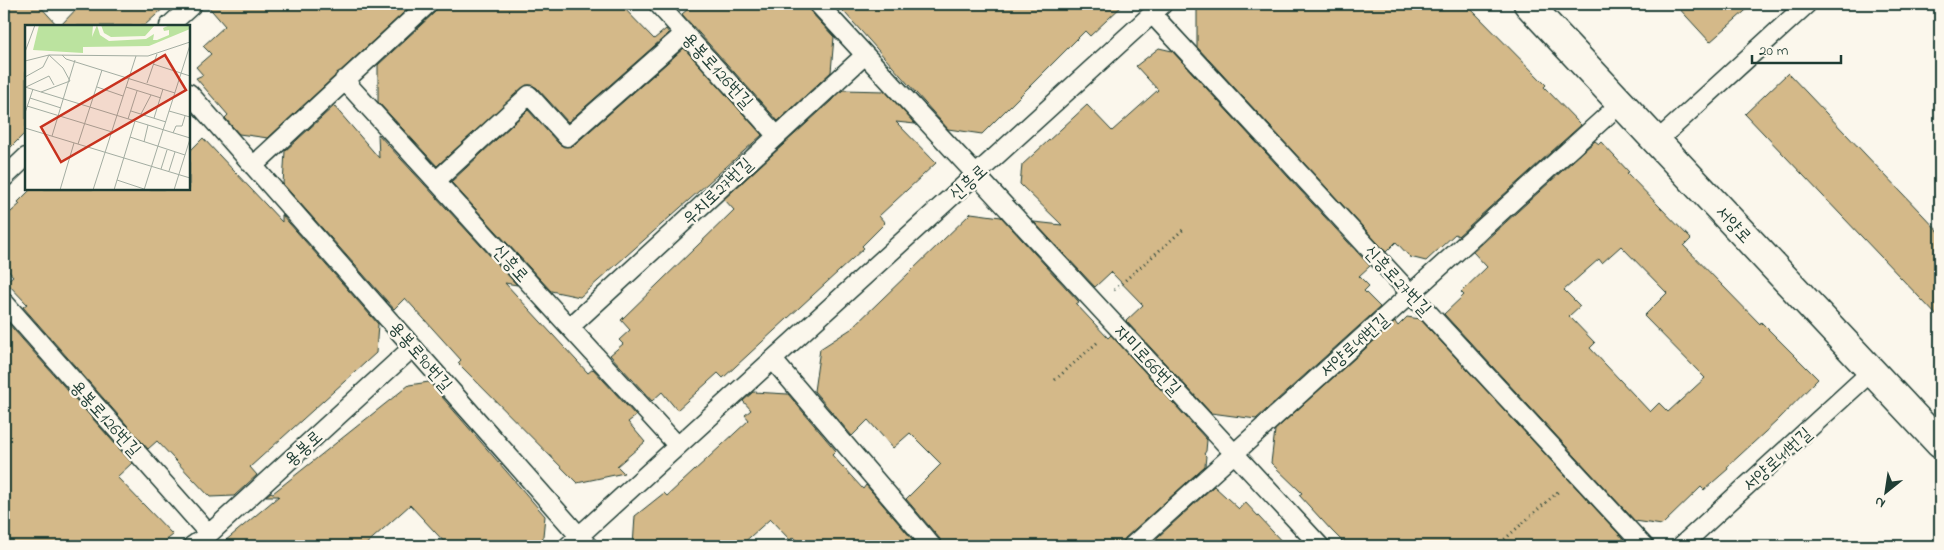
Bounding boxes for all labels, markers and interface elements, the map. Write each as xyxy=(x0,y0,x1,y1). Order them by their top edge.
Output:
inset map xyxy=(25,25,190,190)
street label: 용봉로126번길 xyxy=(675,27,758,116)
scale bar xyxy=(1752,32,1840,64)
text: 20 m xyxy=(1759,40,1789,62)
street label: 우치로27번길 xyxy=(677,152,760,232)
street label: 신흥로 xyxy=(944,159,994,208)
street label: 서양로 xyxy=(1708,201,1757,250)
street label: 신흥로 xyxy=(485,239,534,289)
street label: 신흥로27번길 xyxy=(1357,240,1437,323)
street label: 서양로49번길 xyxy=(1315,308,1396,385)
street label: 용봉로90번길 xyxy=(382,316,458,399)
street label: 자미로66번길 xyxy=(1107,320,1186,403)
street label: 용봉로126번길 xyxy=(63,375,146,464)
street label: 서양로41번길 xyxy=(1738,422,1819,499)
street label: 용봉로 xyxy=(279,425,329,474)
north arrow xyxy=(1862,468,1912,518)
text: N xyxy=(1871,491,1890,513)

